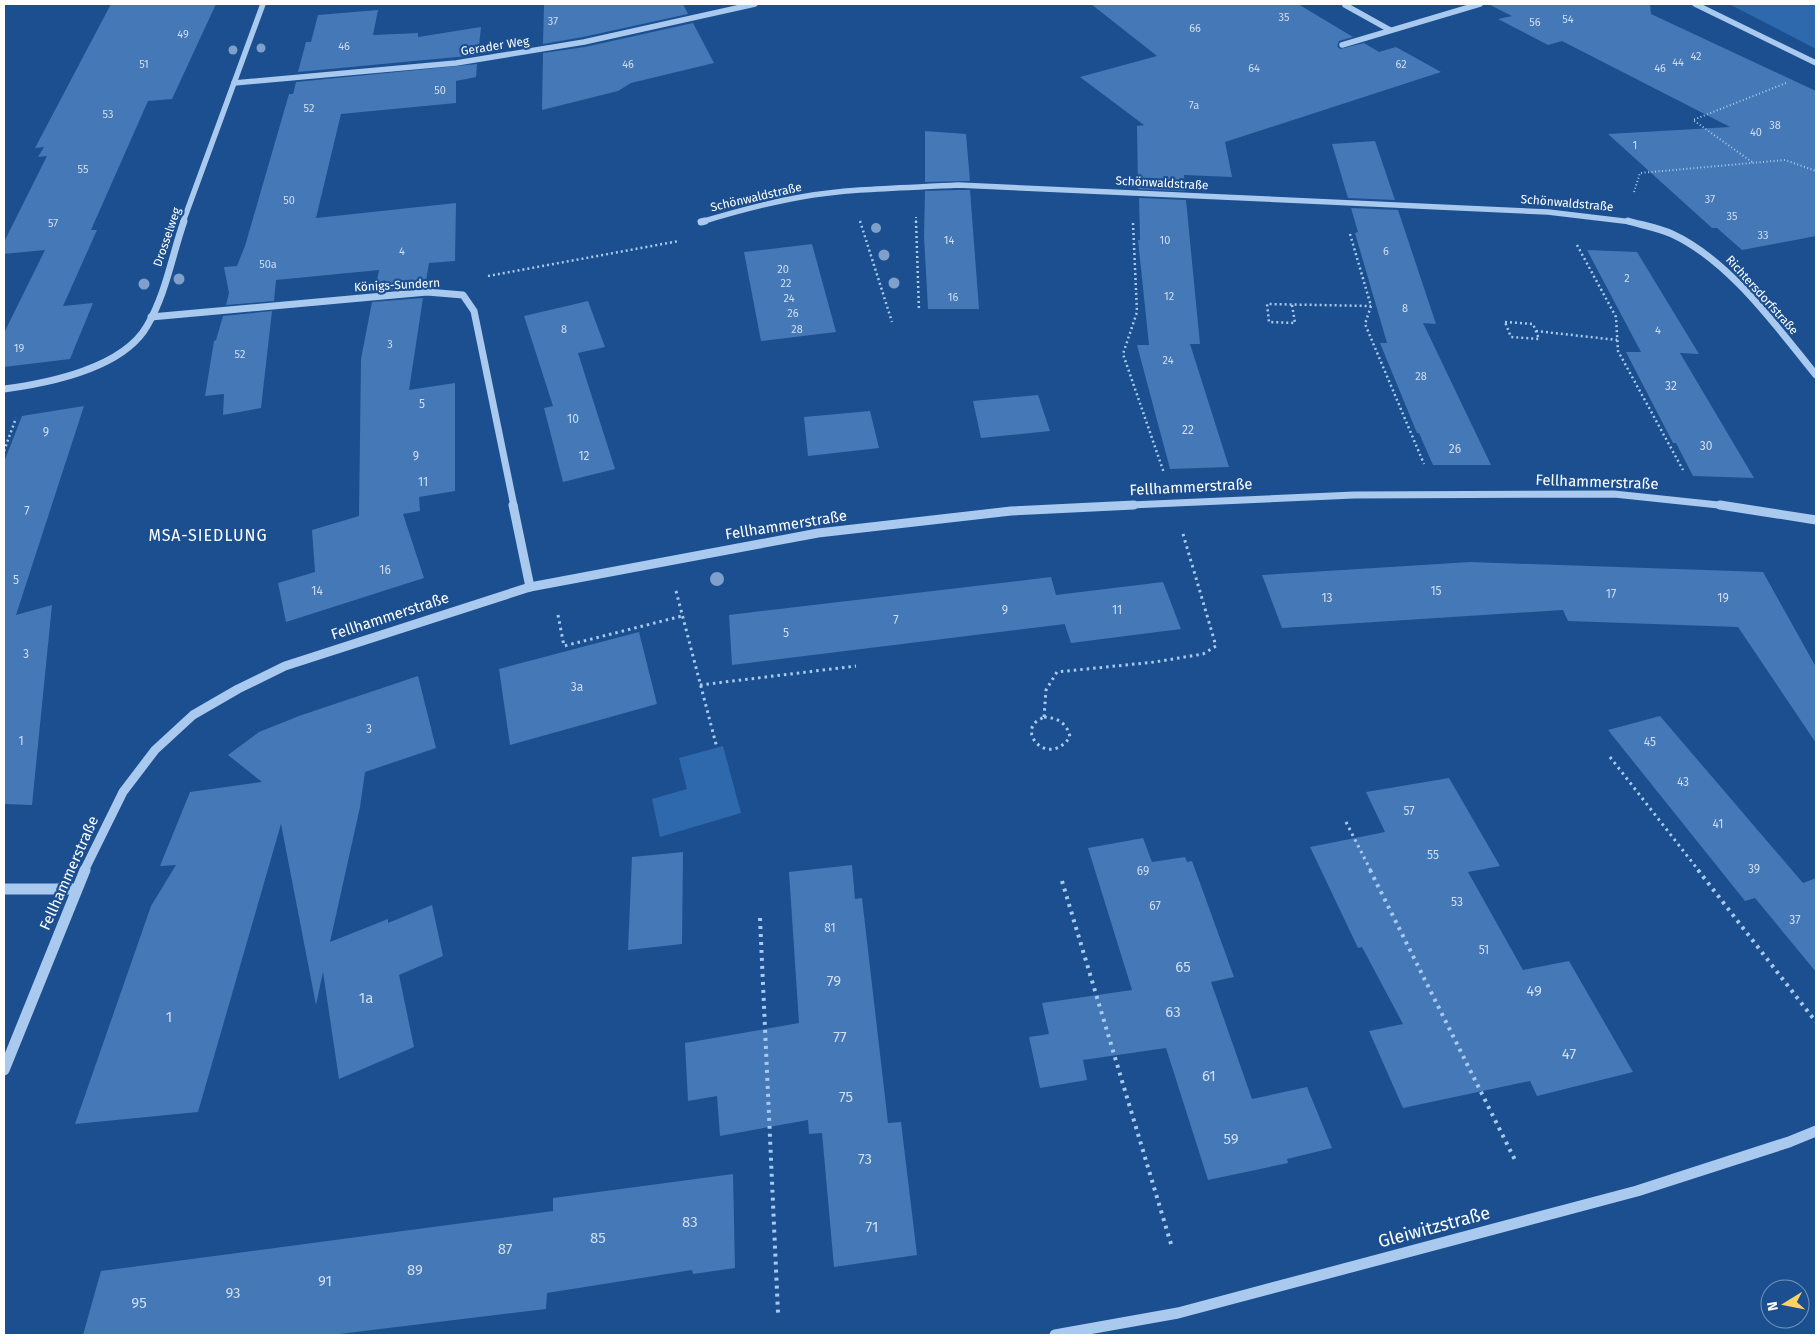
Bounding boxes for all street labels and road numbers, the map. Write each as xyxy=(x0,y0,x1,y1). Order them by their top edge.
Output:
street label: Gerader Weg xyxy=(460,34,531,58)
street label: Schönwaldstraße xyxy=(1115,174,1209,192)
street label: Schönwaldstraße xyxy=(709,180,803,214)
street label: Schönwaldstraße xyxy=(1520,192,1614,214)
street label: Drosselweg xyxy=(150,205,184,268)
street label: Richtersdorfstraße xyxy=(1723,253,1801,337)
street label: Königs-Sundern xyxy=(354,276,440,294)
street label: Fellhammerstraße xyxy=(1535,471,1659,493)
street label: Fellhammerstraße xyxy=(1129,475,1253,499)
street label: Fellhammerstraße xyxy=(724,506,848,544)
street label: Fellhammerstraße xyxy=(329,588,451,644)
street label: Fellhammerstraße xyxy=(36,813,102,933)
street label: Gleiwitzstraße xyxy=(1376,1201,1492,1253)

